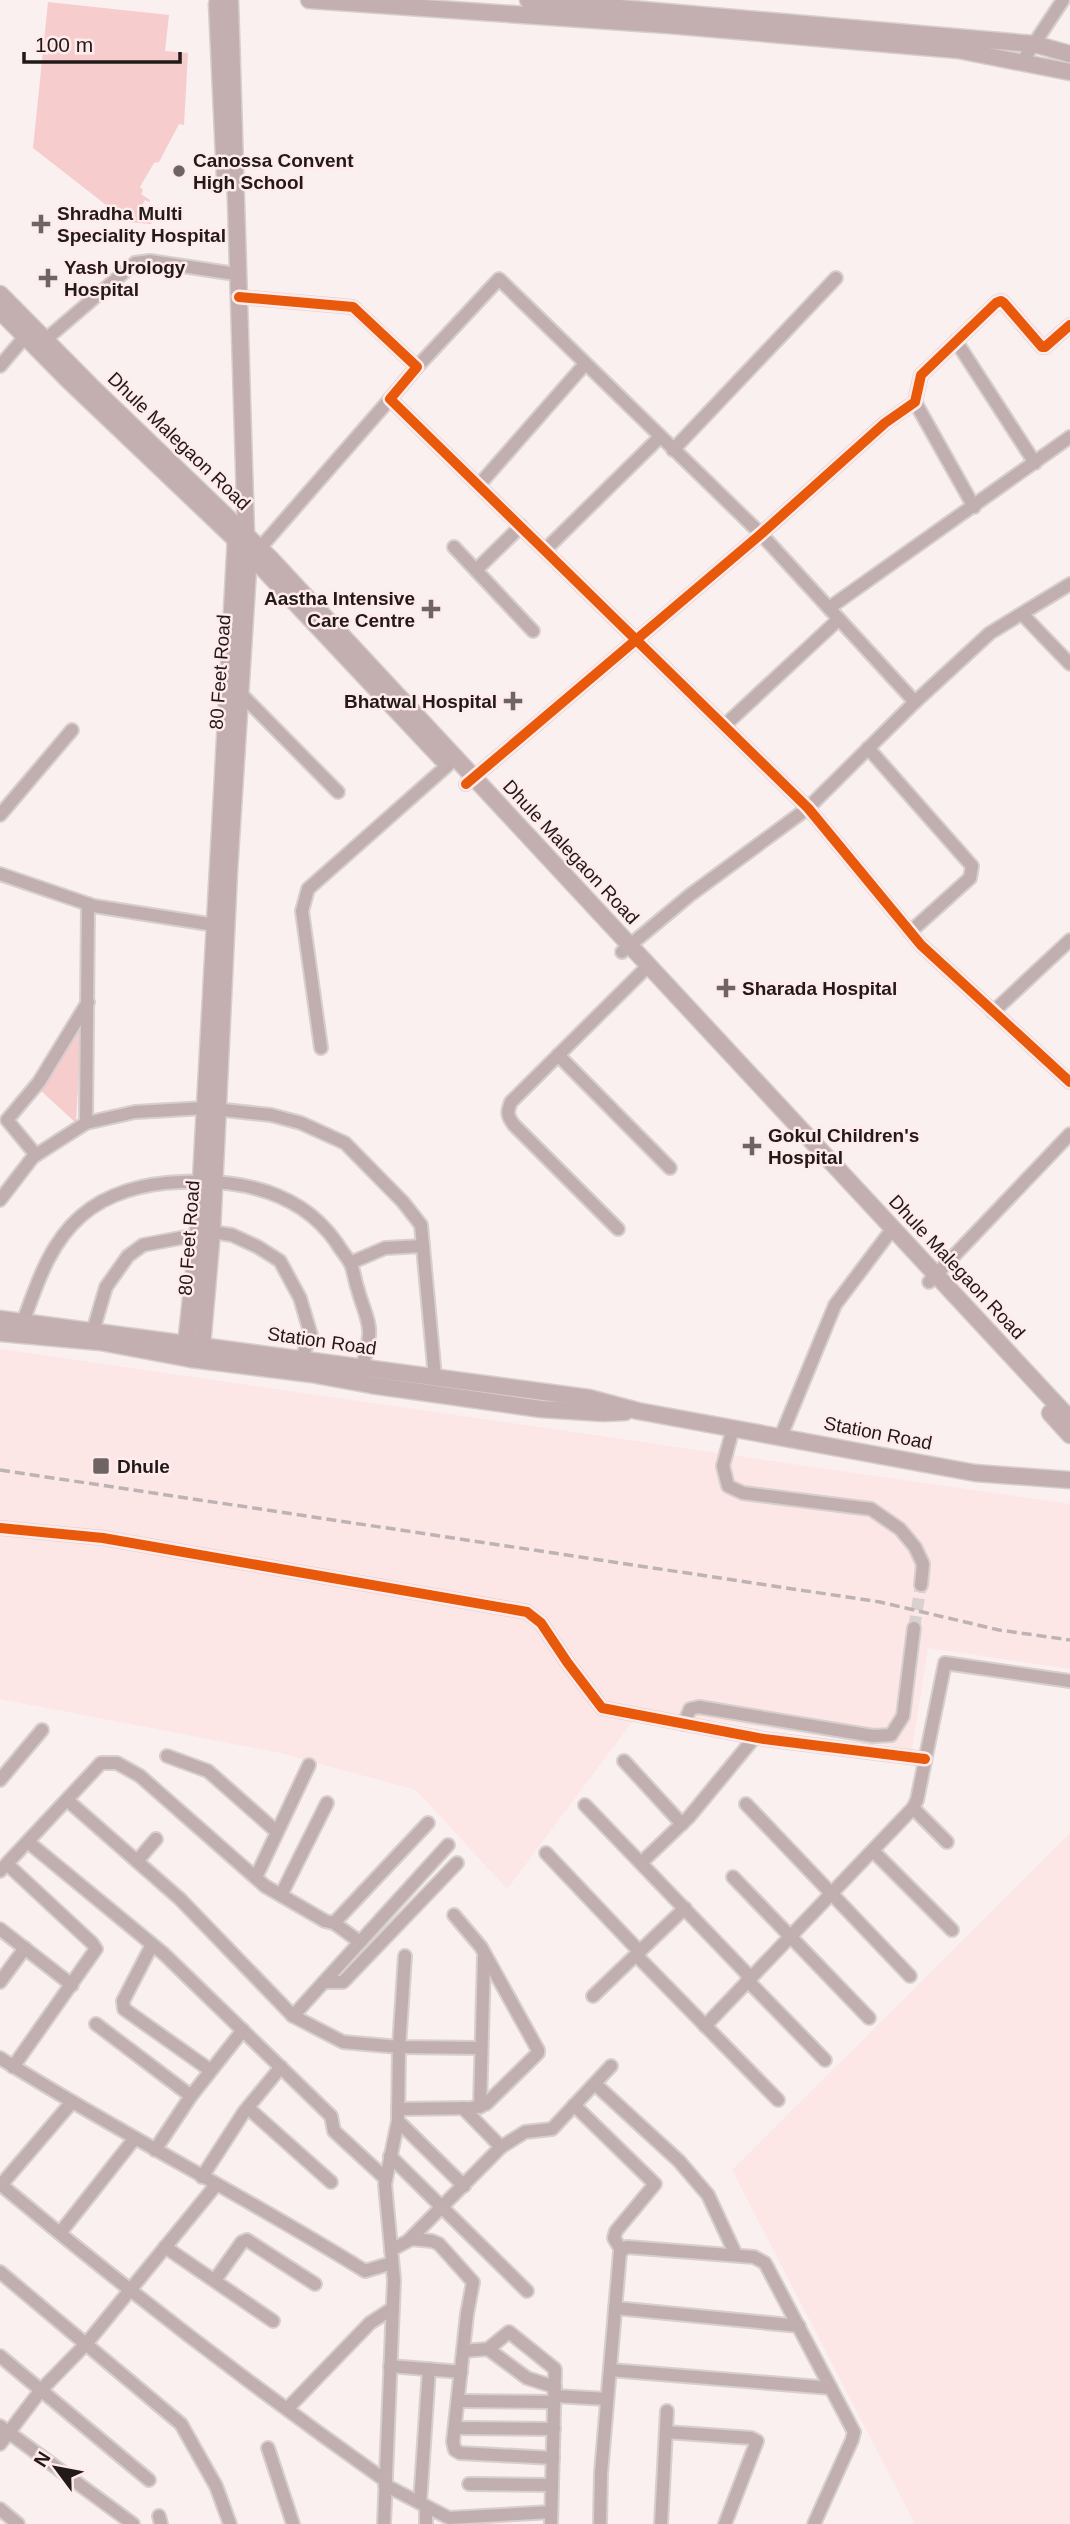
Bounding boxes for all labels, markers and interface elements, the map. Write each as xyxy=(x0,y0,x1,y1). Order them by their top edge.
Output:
scale bar xyxy=(24,21,180,65)
text: 100 m xyxy=(35,33,93,56)
place label: Canossa Convent High School xyxy=(193,150,354,193)
marker: Canossa Convent High School xyxy=(171,163,187,179)
place label: Shradha Multi Speciality Hospital xyxy=(57,203,226,246)
marker: Shradha Multi Speciality Hospital xyxy=(31,214,51,234)
place label: Yash Urology Hospital xyxy=(64,257,186,300)
marker: Yash Urology Hospital xyxy=(38,268,58,288)
street label: Dhule Malegaon Road xyxy=(104,368,254,514)
place label: Aastha Intensive Care Centre xyxy=(264,588,415,631)
marker: Aastha Intensive Care Centre xyxy=(421,599,441,619)
street label: 80 Feet Road xyxy=(206,614,234,730)
place label: Bhatwal Hospital xyxy=(344,691,497,712)
marker: Bhatwal Hospital xyxy=(503,691,523,711)
street label: Dhule Malegaon Road xyxy=(499,776,643,928)
marker: Sharada Hospital xyxy=(716,978,736,998)
place label: Sharada Hospital xyxy=(742,978,897,999)
place label: Gokul Children's Hospital xyxy=(768,1125,919,1168)
marker: Gokul Children's Hospital xyxy=(742,1136,762,1156)
street label: 80 Feet Road xyxy=(175,1180,203,1296)
street label: Dhule Malegaon Road xyxy=(885,1191,1029,1343)
street label: Station Road xyxy=(266,1323,378,1359)
street label: Station Road xyxy=(822,1412,934,1454)
marker: Dhule xyxy=(91,1456,111,1476)
place label: Dhule xyxy=(117,1456,170,1477)
north arrow xyxy=(21,2433,91,2503)
text: N xyxy=(29,2448,55,2471)

